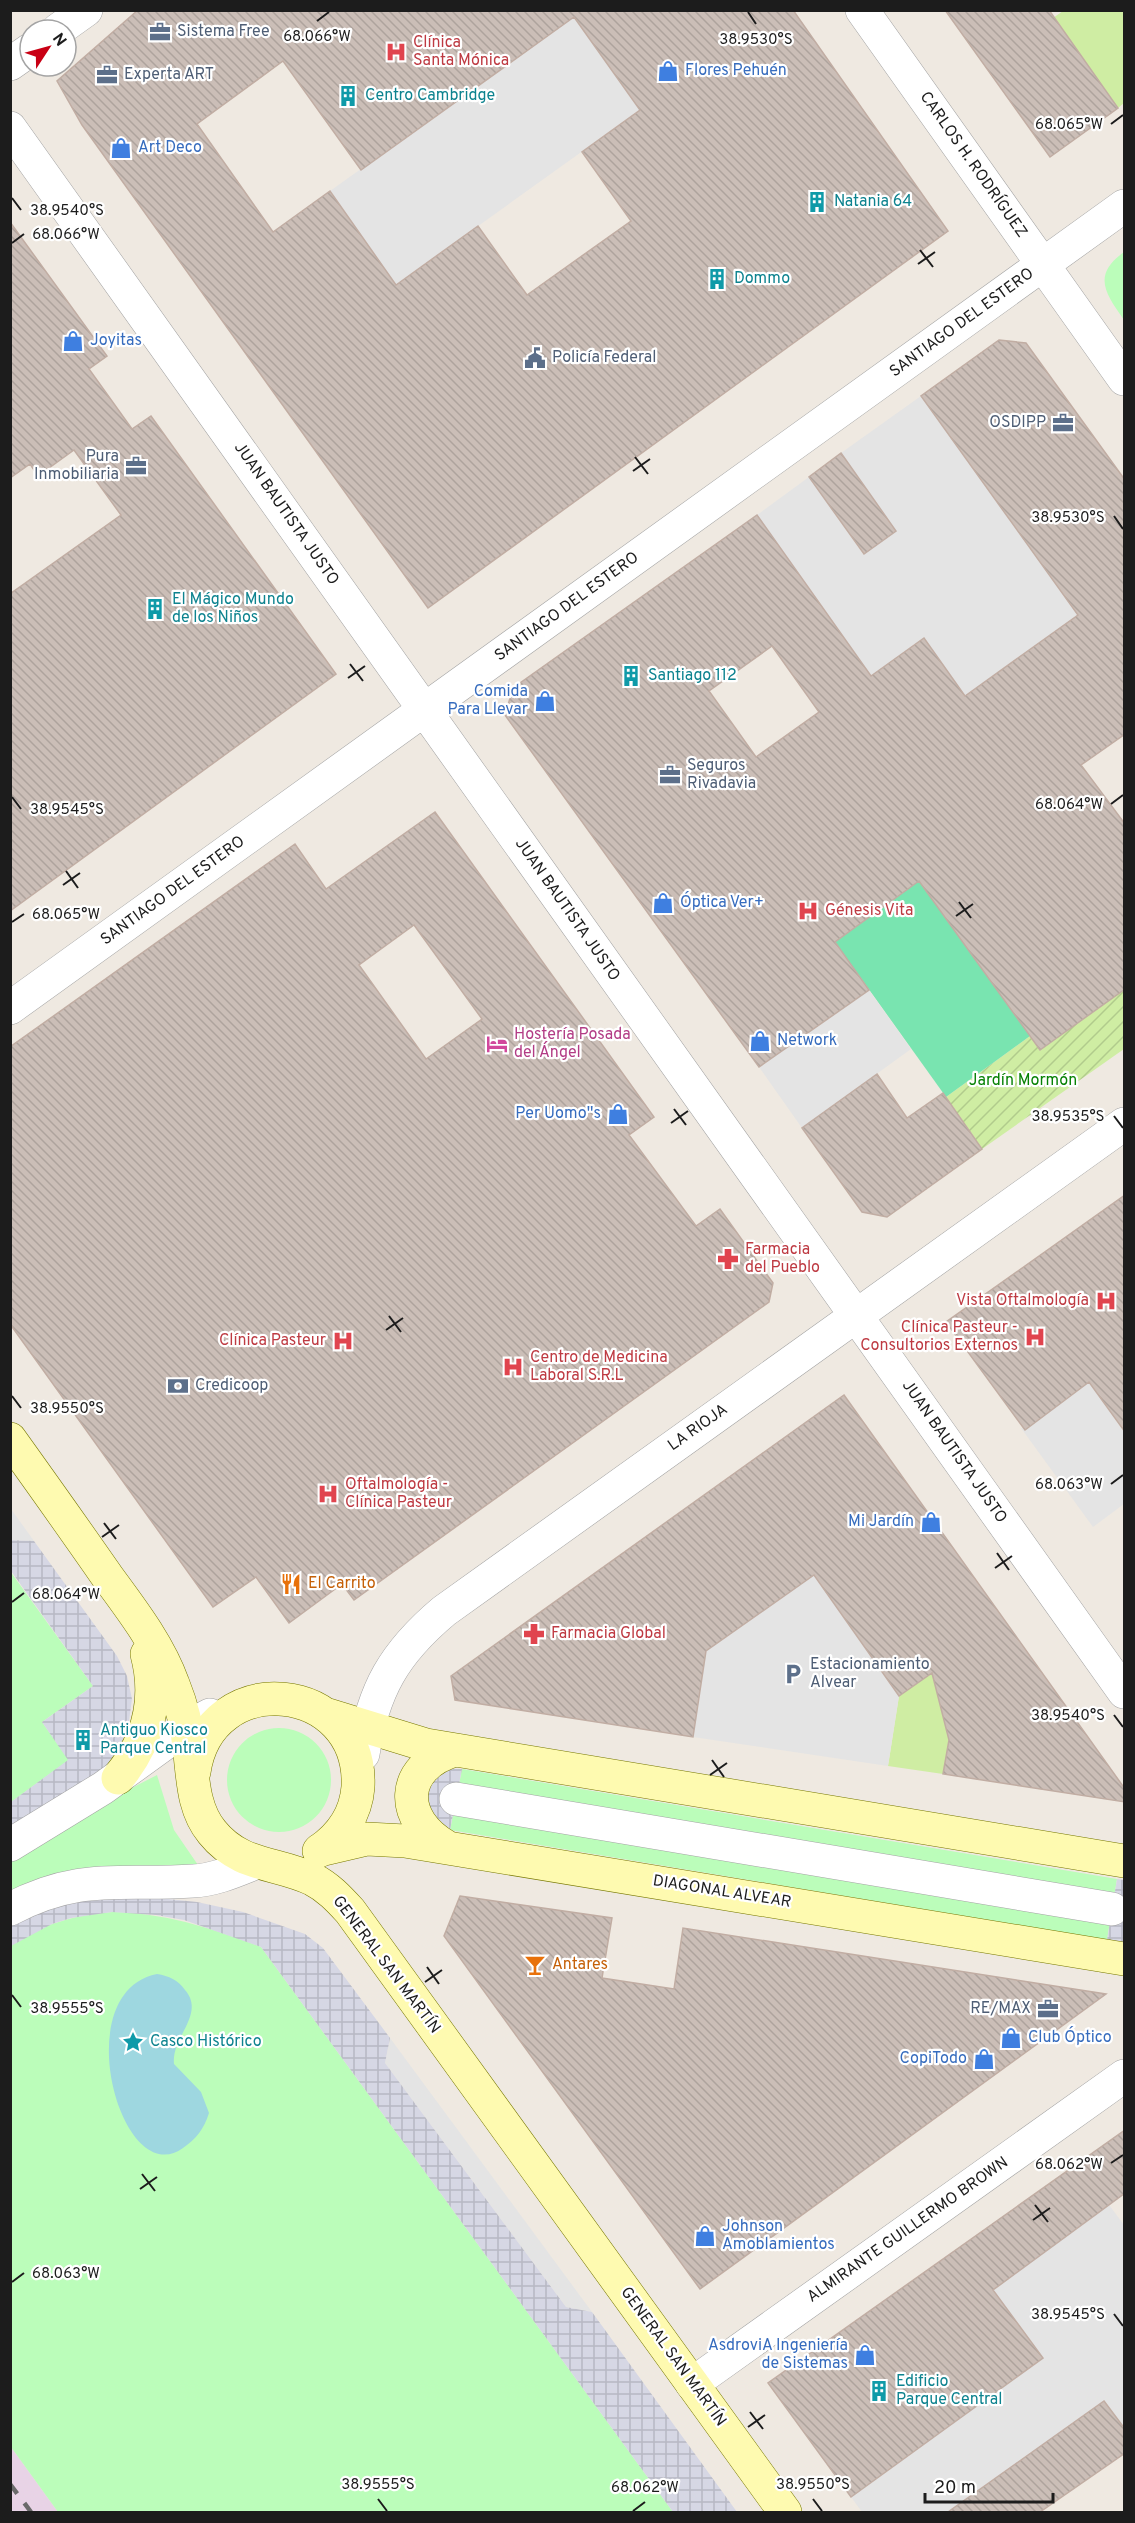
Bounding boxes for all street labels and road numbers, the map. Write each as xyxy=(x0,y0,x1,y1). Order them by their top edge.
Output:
street label: CARLOS H. RODRÍGUEZ xyxy=(915,87,1033,242)
street label: SANTIAGO DEL ESTERO xyxy=(886,264,1038,382)
street label: JUAN BAUTISTA JUSTO xyxy=(229,439,343,589)
street label: SANTIAGO DEL ESTERO xyxy=(491,548,643,666)
street label: SANTIAGO DEL ESTERO xyxy=(97,832,249,950)
street label: JUAN BAUTISTA JUSTO xyxy=(510,835,624,985)
street label: JUAN BAUTISTA JUSTO xyxy=(897,1377,1011,1527)
street label: LA RIOJA xyxy=(664,1400,732,1456)
street label: DIAGONAL ALVEAR xyxy=(651,1871,793,1913)
street label: GENERAL SAN MARTÍN xyxy=(328,1891,446,2038)
street label: ALMIRANTE GUILLERMO BROWN xyxy=(804,2153,1012,2307)
street label: GENERAL SAN MARTÍN xyxy=(616,2282,732,2431)

